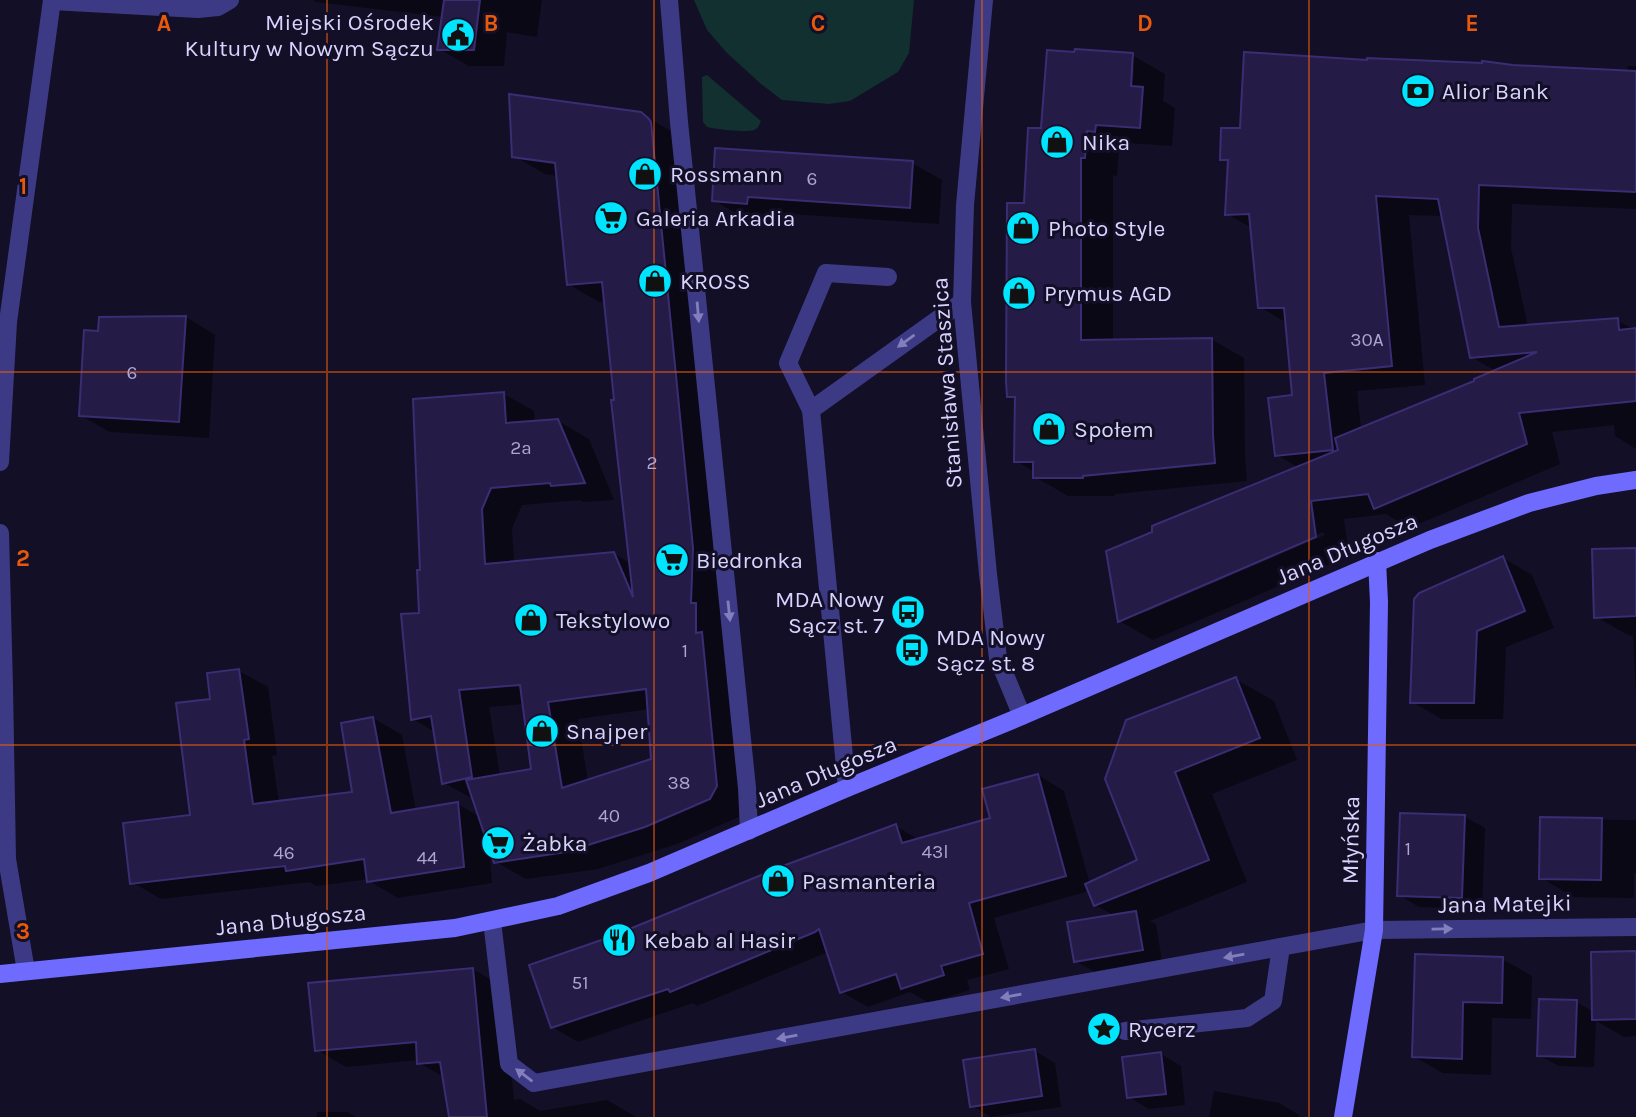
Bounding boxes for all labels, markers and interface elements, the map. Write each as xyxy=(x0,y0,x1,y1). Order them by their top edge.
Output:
place label: Miejski Ośrodek Kultury w Nowym Sączu xyxy=(185,9,434,62)
text: A xyxy=(157,10,171,37)
text: B xyxy=(484,10,498,37)
text: C xyxy=(811,10,825,37)
text: D xyxy=(1137,10,1153,37)
text: E xyxy=(1465,10,1479,37)
public building icon: Miejski Ośrodek Kultury w Nowym Sączu xyxy=(439,16,477,54)
bank icon: Alior Bank xyxy=(1399,72,1437,110)
place label: Alior Bank xyxy=(1442,78,1549,105)
shop icon: Nika xyxy=(1038,123,1076,161)
place label: Nika xyxy=(1082,129,1130,156)
shop icon: Rossmann xyxy=(626,155,664,193)
place label: Rossmann xyxy=(670,161,783,188)
house number: 6 xyxy=(807,168,817,190)
text: 1 xyxy=(19,173,27,200)
supermarket icon: Galeria Arkadia xyxy=(592,199,630,237)
place label: Galeria Arkadia xyxy=(636,205,795,232)
shop icon: Photo Style xyxy=(1004,209,1042,247)
place label: Photo Style xyxy=(1048,215,1165,242)
shop icon: KROSS xyxy=(636,262,674,300)
place label: KROSS xyxy=(680,268,751,295)
shop icon: Prymus AGD xyxy=(1000,274,1038,312)
street label: Stanisława Staszica xyxy=(926,277,968,489)
place label: Prymus AGD xyxy=(1044,280,1172,307)
one-way arrow xyxy=(693,301,704,323)
house number: 30A xyxy=(1350,329,1384,351)
one-way arrow xyxy=(897,334,915,348)
house number: 6 xyxy=(127,362,137,384)
shop icon: Społem xyxy=(1030,410,1068,448)
place label: Społem xyxy=(1074,416,1154,443)
house number: 2a xyxy=(510,437,532,459)
house number: 2 xyxy=(646,452,658,474)
street label: Jana Długosza xyxy=(1272,507,1422,591)
supermarket icon: Biedronka xyxy=(653,541,691,579)
text: 2 xyxy=(16,545,30,572)
place label: Biedronka xyxy=(696,547,803,574)
place label: MDA Nowy Sącz st. 7 xyxy=(775,586,884,639)
bus stop icon: MDA Nowy Sącz st. 7 xyxy=(889,593,927,631)
shop icon: Tekstylowo xyxy=(512,601,550,639)
one-way arrow xyxy=(723,601,734,623)
place label: Tekstylowo xyxy=(556,607,670,634)
place label: MDA Nowy Sącz st. 8 xyxy=(936,624,1045,677)
bus stop icon: MDA Nowy Sącz st. 8 xyxy=(893,631,931,669)
house number: 1 xyxy=(682,640,688,662)
shop icon: Snajper xyxy=(523,712,561,750)
place label: Snajper xyxy=(566,718,648,745)
street label: Jana Długosza xyxy=(751,730,901,814)
house number: 38 xyxy=(668,772,690,794)
street label: Młyńska xyxy=(1337,796,1365,884)
house number: 40 xyxy=(598,805,620,827)
supermarket icon: Żabka xyxy=(479,824,517,862)
place label: Żabka xyxy=(522,830,588,857)
house number: 1 xyxy=(1405,838,1411,860)
house number: 43l xyxy=(921,841,949,863)
house number: 46 xyxy=(273,842,295,864)
house number: 44 xyxy=(416,847,438,869)
shop icon: Pasmanteria xyxy=(759,862,797,900)
place label: Pasmanteria xyxy=(802,868,936,895)
street label: Jana Matejki xyxy=(1438,889,1572,919)
street label: Jana Długosza xyxy=(215,899,367,941)
text: 3 xyxy=(16,918,30,945)
restaurant icon: Kebab al Hasir xyxy=(600,921,638,959)
one-way arrow xyxy=(1431,923,1453,935)
place label: Kebab al Hasir xyxy=(644,927,796,954)
one-way arrow xyxy=(1223,950,1245,961)
house number: 51 xyxy=(571,972,589,994)
one-way arrow xyxy=(1000,991,1022,1002)
place icon: Rycerz xyxy=(1085,1010,1123,1048)
place label: Rycerz xyxy=(1128,1016,1196,1043)
one-way arrow xyxy=(776,1032,798,1043)
one-way arrow xyxy=(515,1068,533,1082)

